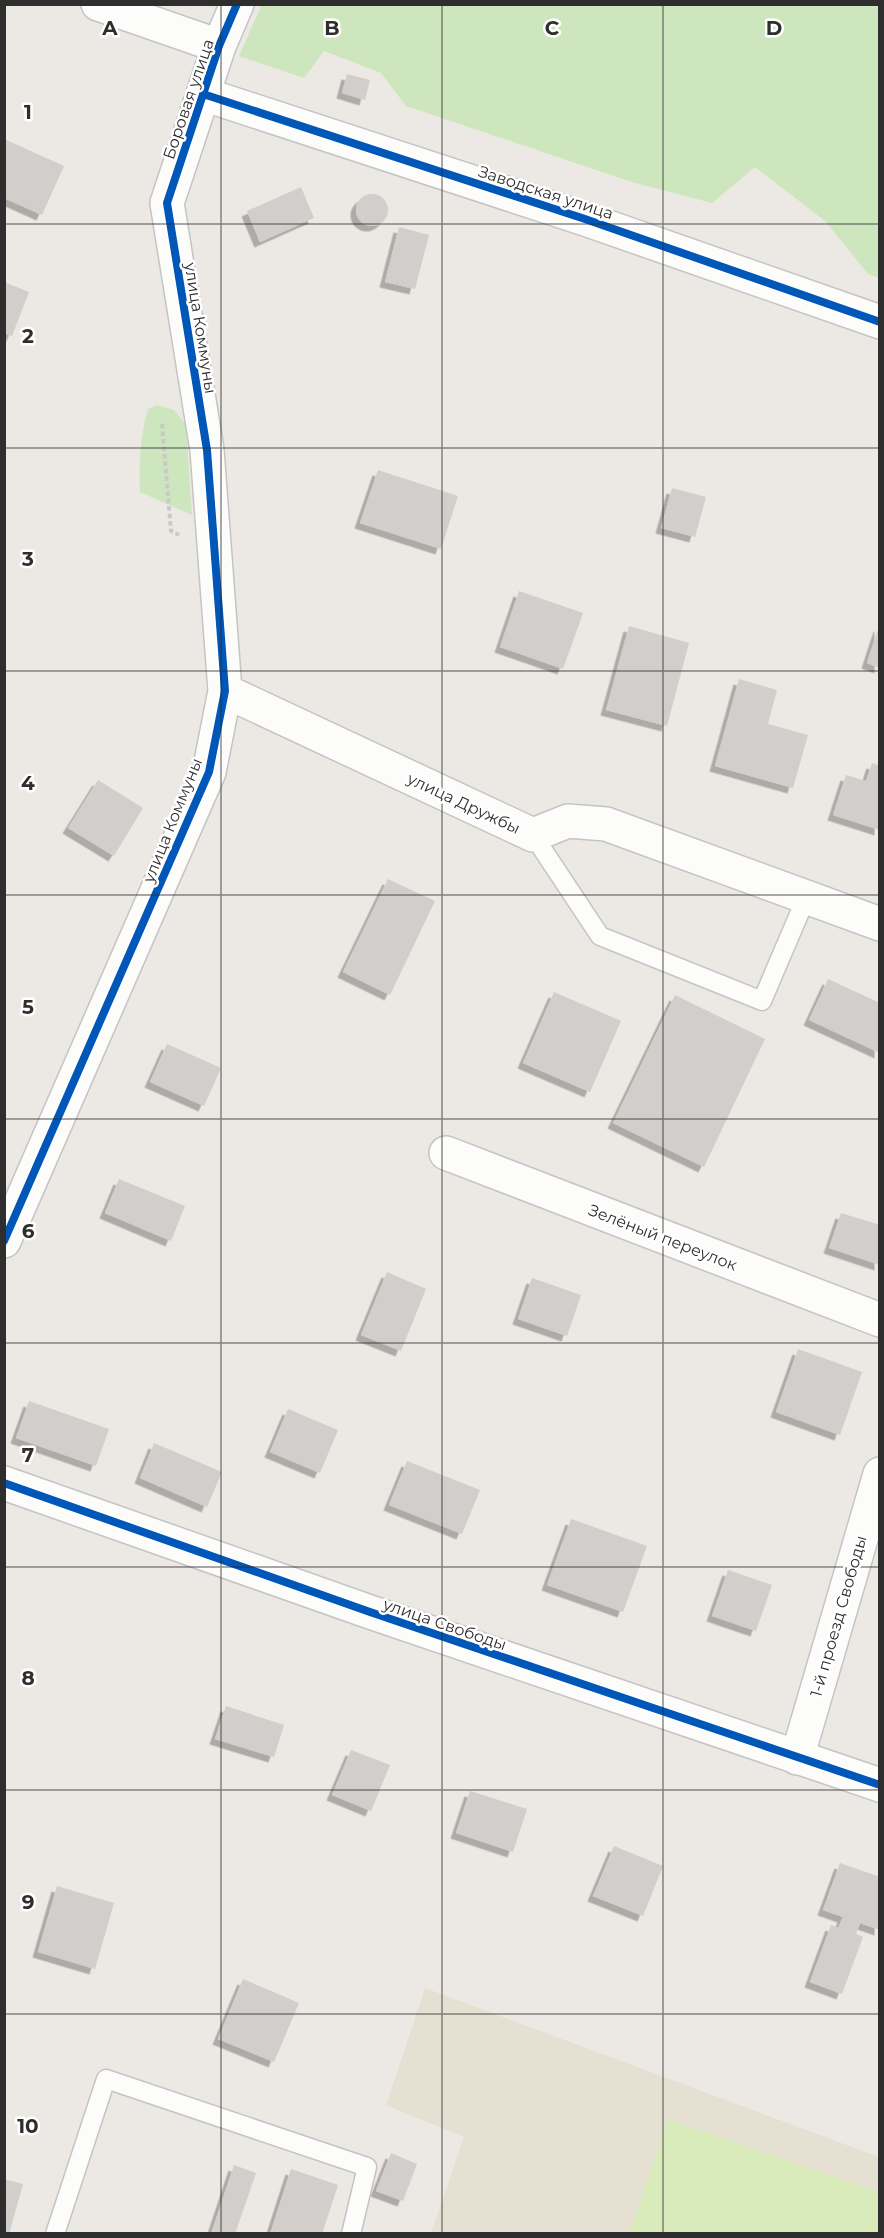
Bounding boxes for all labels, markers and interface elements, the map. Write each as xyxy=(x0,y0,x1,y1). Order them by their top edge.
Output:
text: A xyxy=(101,16,118,40)
text: B xyxy=(324,16,340,40)
text: C xyxy=(545,16,560,40)
text: D xyxy=(766,16,782,40)
street label: Боровая улица xyxy=(159,37,218,162)
text: 1 xyxy=(24,100,32,124)
street label: Заводская улица xyxy=(476,162,616,223)
street label: улица Коммуны xyxy=(181,260,220,395)
text: 2 xyxy=(22,324,34,348)
text: 3 xyxy=(21,547,34,571)
street label: улица Коммуны xyxy=(138,755,206,886)
street label: улица Дружбы xyxy=(403,769,523,838)
text: 4 xyxy=(21,771,35,795)
text: 5 xyxy=(22,995,34,1019)
street label: Зелёный переулок xyxy=(586,1200,741,1275)
text: 6 xyxy=(22,1219,35,1243)
text: 7 xyxy=(22,1443,34,1467)
street label: 1-й проезд Свободы xyxy=(806,1533,871,1699)
street label: улица Свободы xyxy=(380,1594,509,1654)
text: 8 xyxy=(21,1666,35,1690)
text: 9 xyxy=(22,1890,34,1914)
text: 10 xyxy=(17,2114,39,2138)

